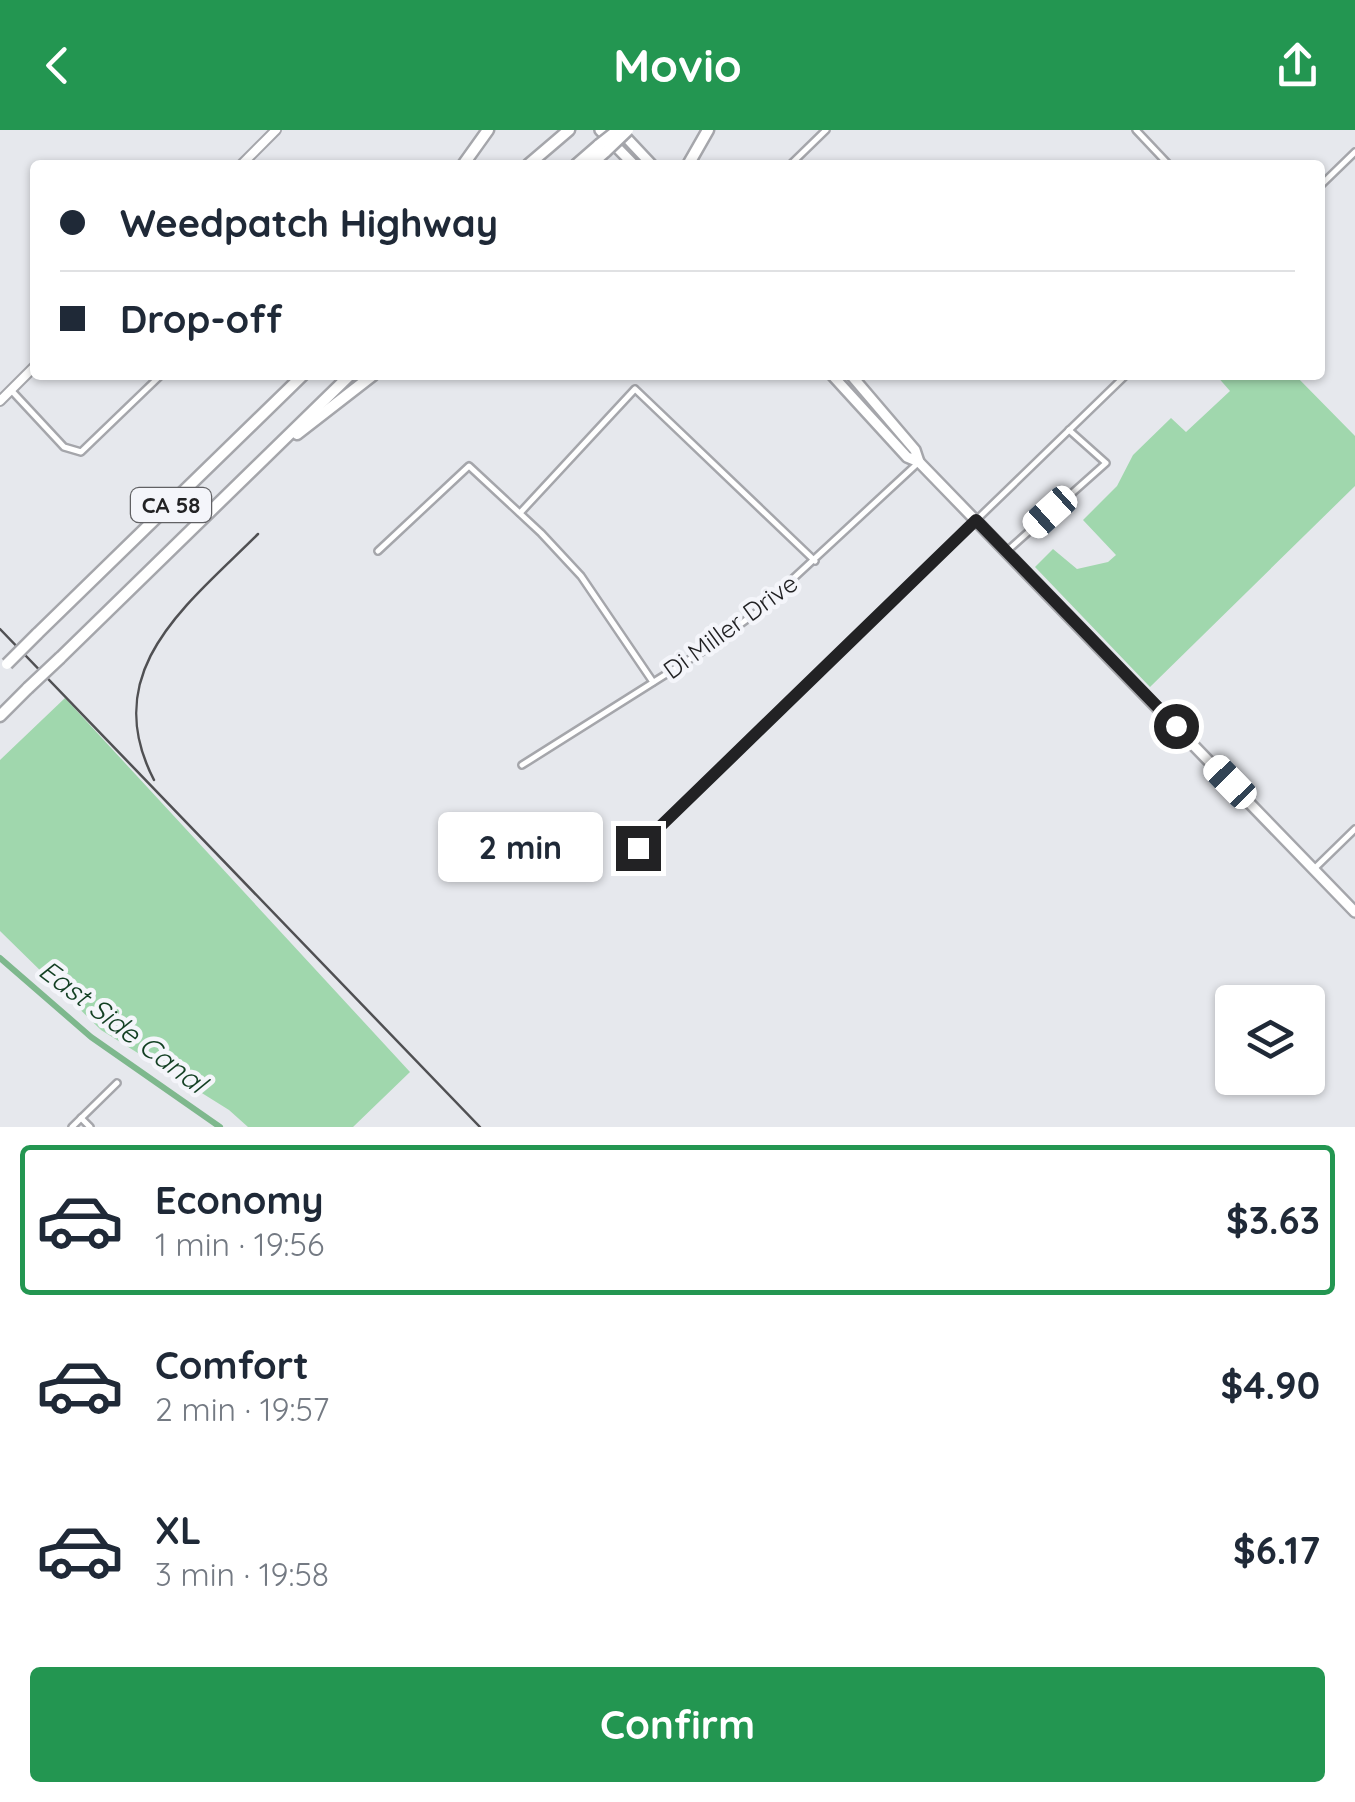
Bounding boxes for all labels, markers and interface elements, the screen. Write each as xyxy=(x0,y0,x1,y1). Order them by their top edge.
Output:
text: Movio xyxy=(613,37,742,93)
icon: back xyxy=(30,38,85,93)
icon: share xyxy=(1270,38,1325,93)
text: Weedpatch Highway xyxy=(120,199,498,247)
text: Drop-off xyxy=(120,295,282,343)
car xyxy=(1018,481,1082,543)
road number: CA 58 xyxy=(131,488,211,522)
street label: Di Miller Drive xyxy=(657,567,803,685)
route start xyxy=(1154,704,1199,749)
car xyxy=(1198,750,1262,814)
callout: 2 min xyxy=(438,813,603,883)
route end xyxy=(616,826,661,871)
text: 2 min xyxy=(479,827,562,867)
water label: East Side Canal xyxy=(33,952,216,1102)
map controls xyxy=(1215,985,1325,1095)
button: layers xyxy=(1215,985,1325,1095)
icon: car xyxy=(35,1175,125,1265)
text: Economy xyxy=(155,1176,324,1224)
text: $3.63 xyxy=(1226,1196,1320,1244)
text: 1 min · 19:56 xyxy=(155,1224,324,1264)
icon: car xyxy=(35,1340,125,1430)
text: Comfort xyxy=(155,1341,309,1389)
text: $4.90 xyxy=(1221,1361,1320,1409)
text: 2 min · 19:57 xyxy=(155,1389,329,1429)
icon: car xyxy=(35,1505,125,1595)
text: XL xyxy=(155,1506,201,1554)
text: $6.17 xyxy=(1233,1526,1320,1574)
text: 3 min · 19:58 xyxy=(155,1554,329,1594)
button: Confirm xyxy=(30,1667,1325,1782)

